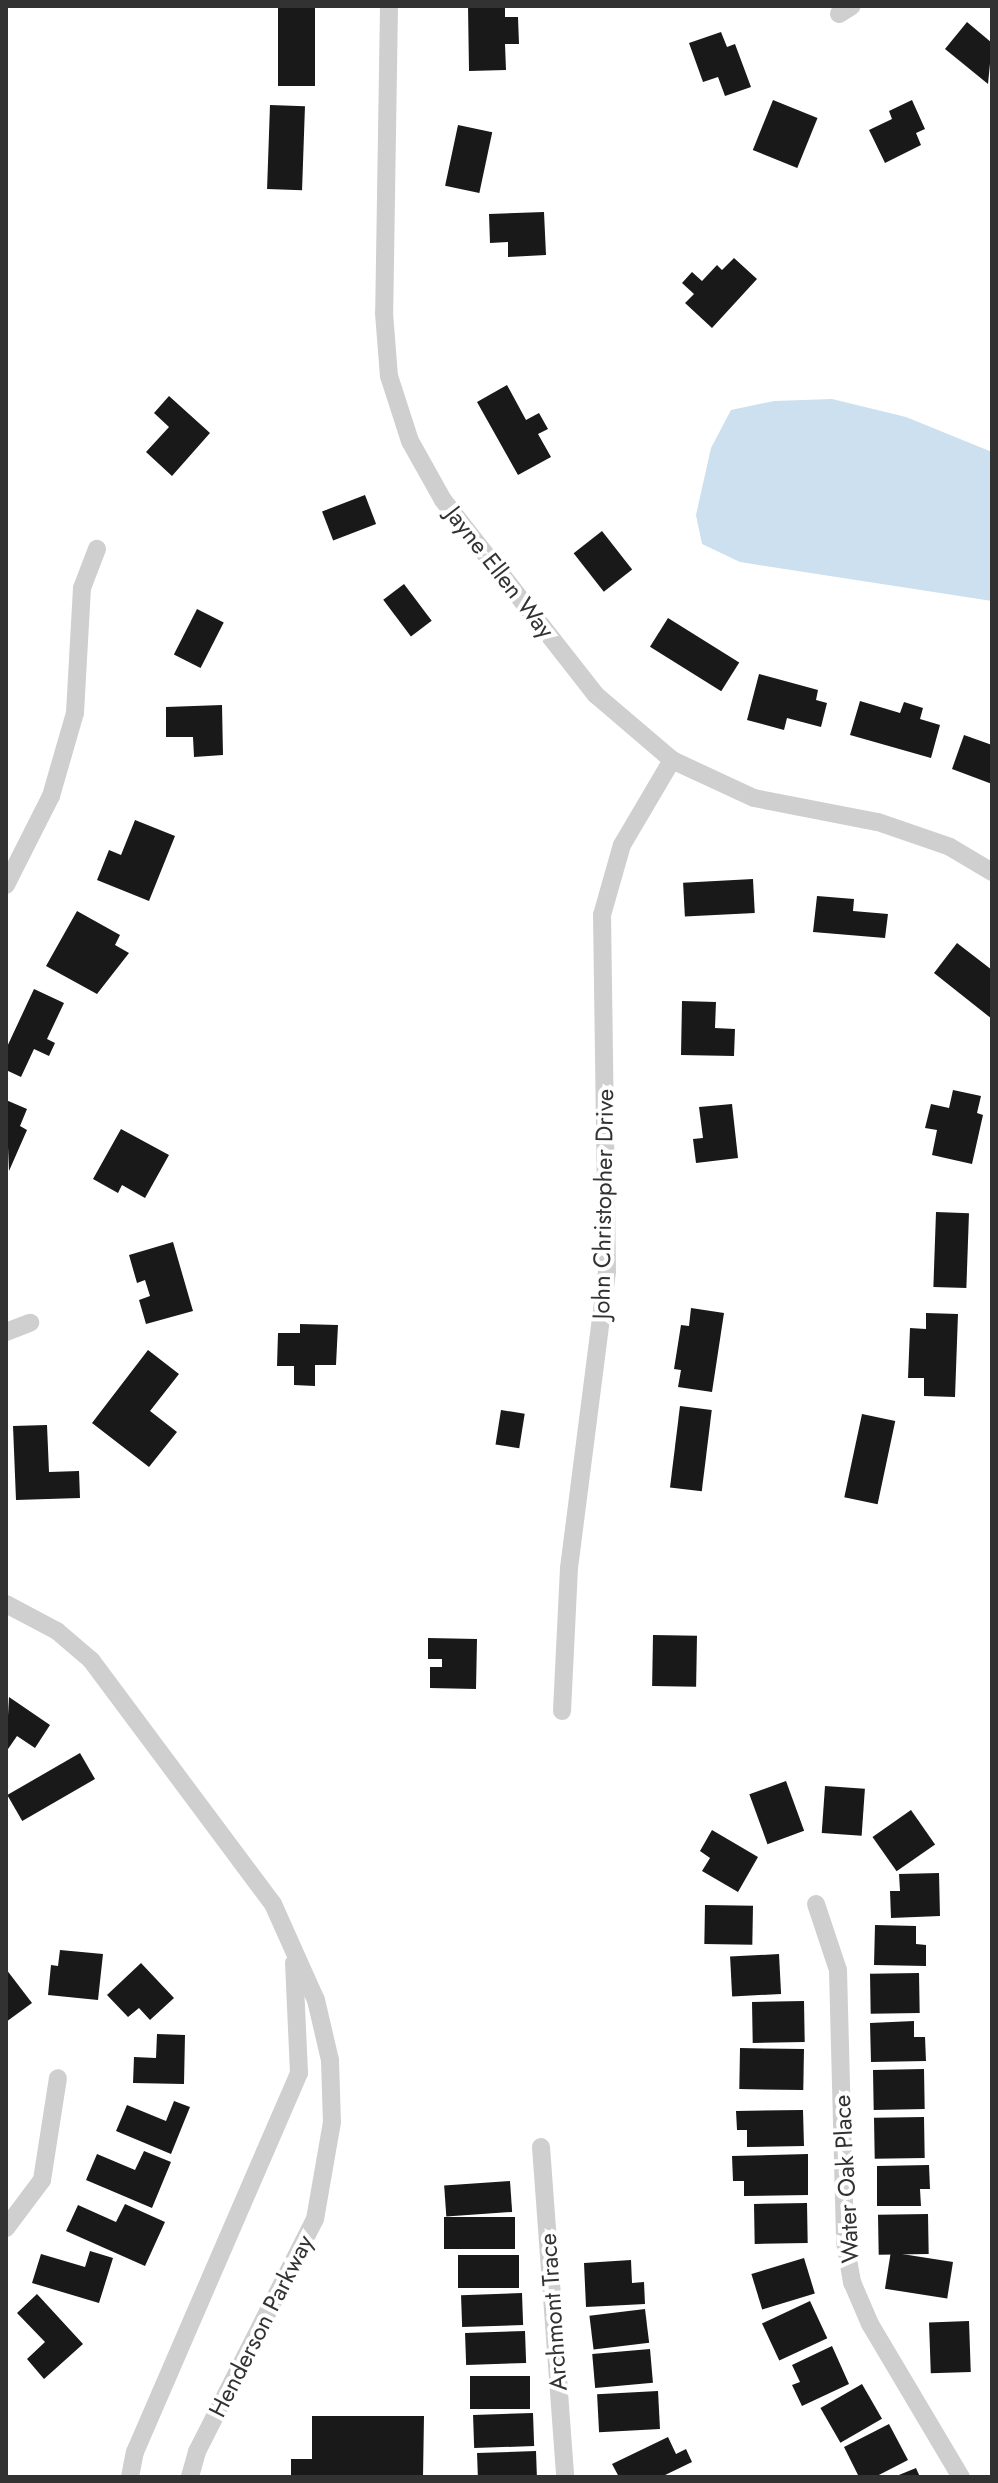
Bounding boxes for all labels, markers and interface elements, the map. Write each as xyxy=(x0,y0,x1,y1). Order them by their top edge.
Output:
street label: Jayne Ellen Way xyxy=(440,500,560,644)
street label: John Christopher Drive xyxy=(587,1088,619,1320)
street label: Water Oak Place xyxy=(827,2094,865,2264)
street label: Henderson Parkway xyxy=(203,2230,319,2422)
street label: Archmont Trace xyxy=(533,2232,573,2392)

